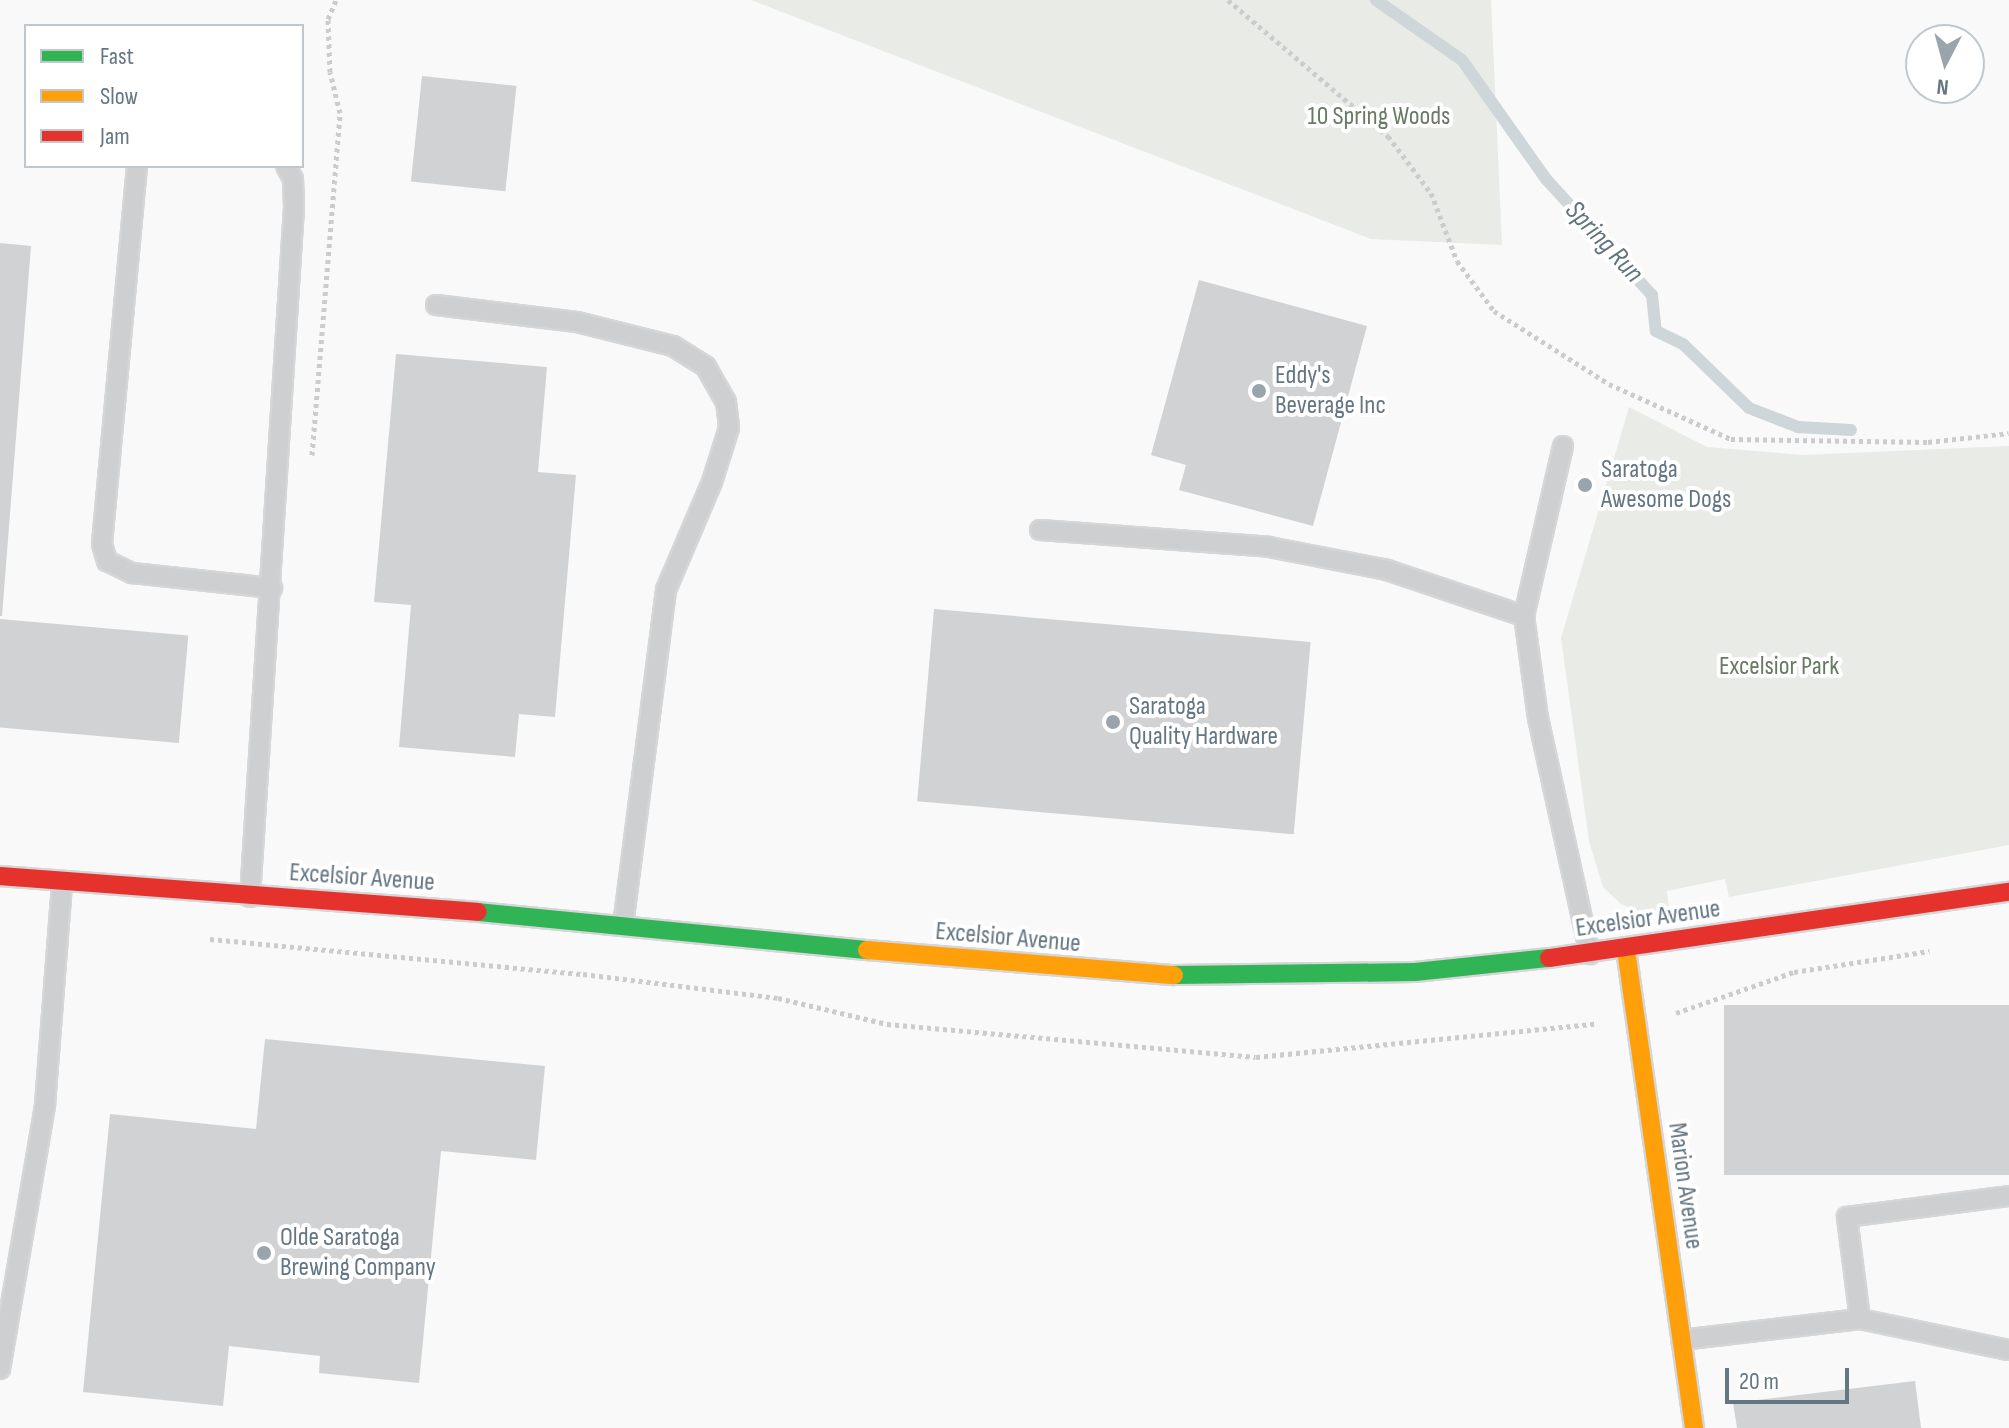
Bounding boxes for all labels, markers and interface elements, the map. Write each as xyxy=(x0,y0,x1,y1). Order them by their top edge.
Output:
legend xyxy=(24,24,304,168)
north arrow xyxy=(1905,24,1985,104)
text: Fast xyxy=(100,42,134,71)
text: N xyxy=(1935,72,1950,100)
text: Slow xyxy=(100,82,138,111)
park label: 10 Spring Woods xyxy=(1308,101,1450,133)
text: Jam xyxy=(100,122,130,151)
water label: Spring Run xyxy=(1558,194,1650,290)
place label: Eddy's Beverage Inc xyxy=(1275,360,1386,422)
marker: Eddy's Beverage Inc xyxy=(1250,382,1268,400)
place label: Saratoga Awesome Dogs xyxy=(1601,454,1731,516)
marker: Saratoga Awesome Dogs xyxy=(1576,476,1594,494)
park label: Excelsior Park xyxy=(1719,651,1839,683)
place label: Saratoga Quality Hardware xyxy=(1129,691,1278,752)
marker: Saratoga Quality Hardware xyxy=(1104,713,1122,731)
street label: Excelsior Avenue xyxy=(288,857,436,899)
street label: Excelsior Avenue xyxy=(1574,893,1722,945)
street label: Excelsior Avenue xyxy=(934,916,1082,960)
street label: Marion Avenue xyxy=(1661,1121,1709,1251)
place label: Olde Saratoga Brewing Company xyxy=(280,1222,436,1284)
marker: Olde Saratoga Brewing Company xyxy=(255,1244,273,1262)
scale bar xyxy=(1729,1352,1853,1402)
text: 20 m xyxy=(1739,1367,1779,1396)

